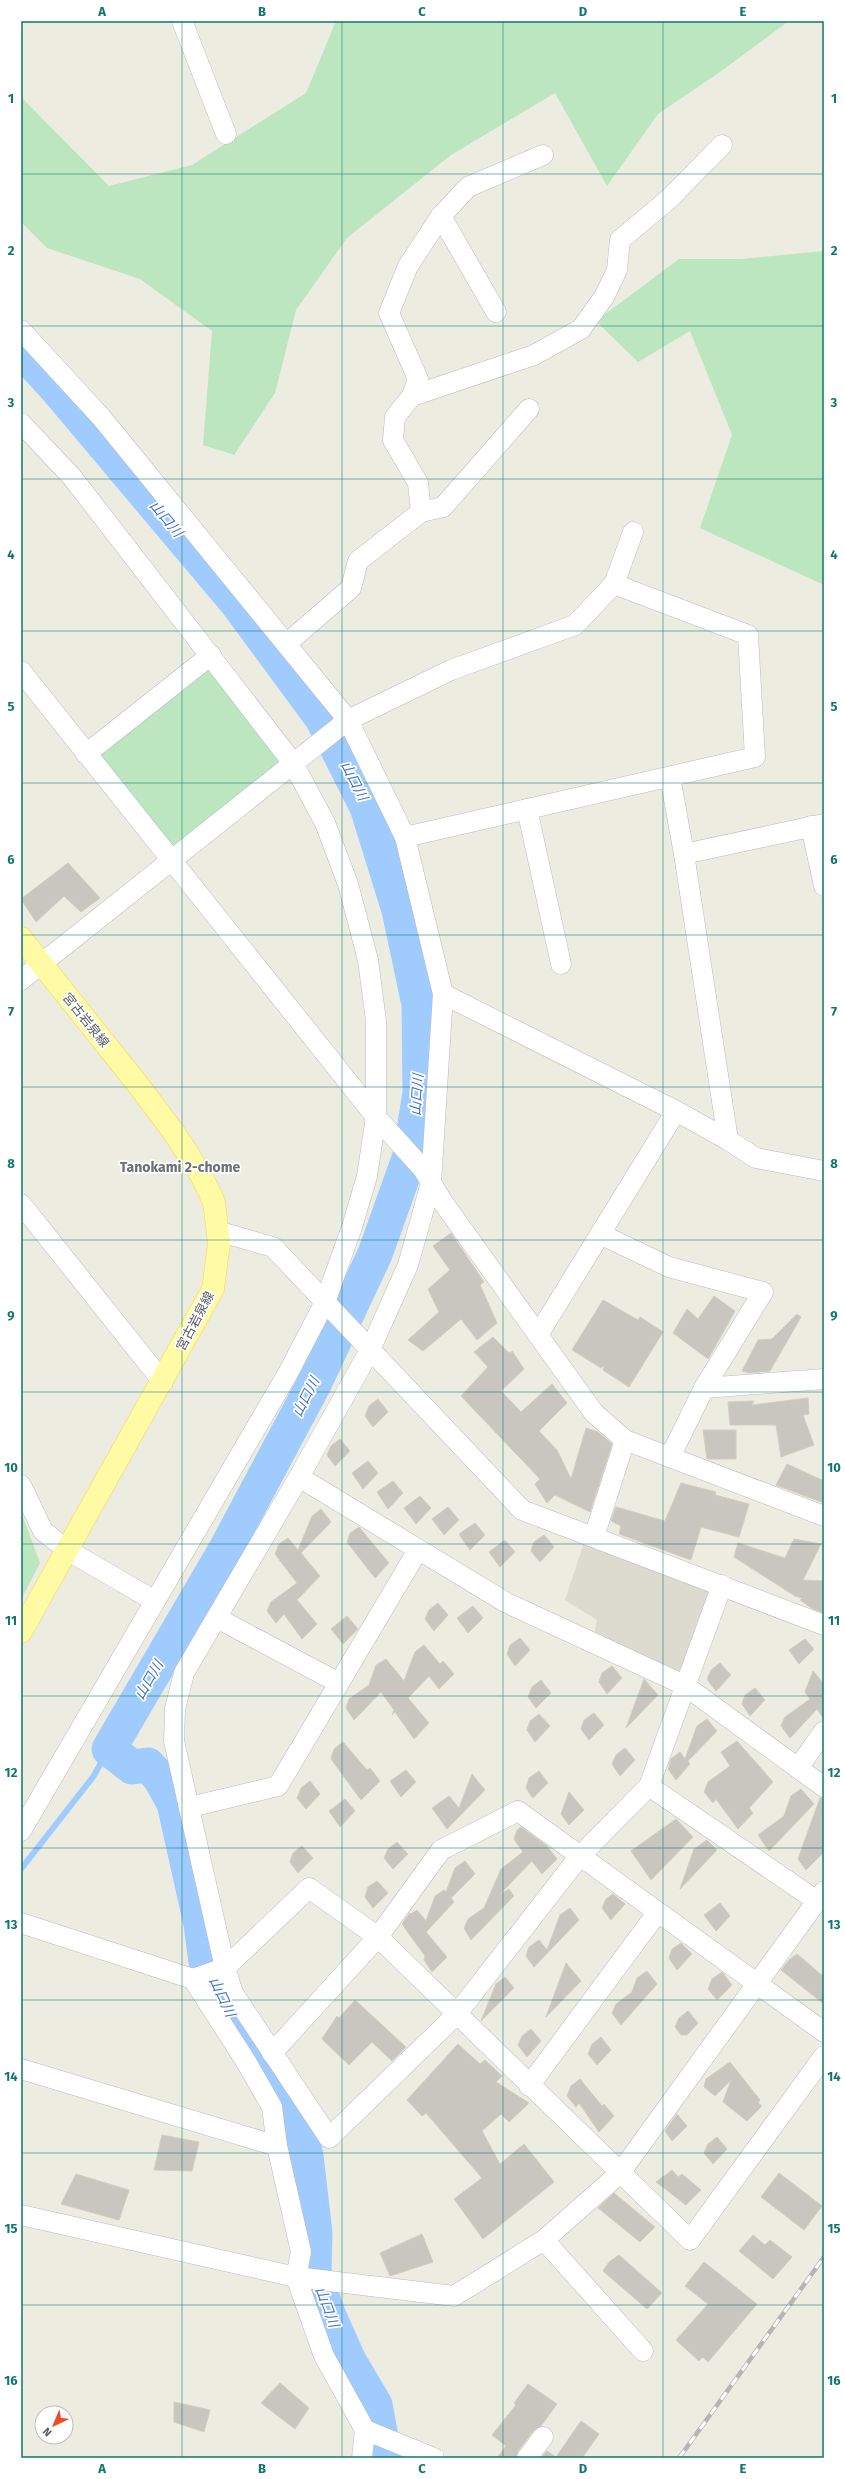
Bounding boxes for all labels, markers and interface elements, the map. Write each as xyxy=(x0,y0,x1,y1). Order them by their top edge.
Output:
text: A xyxy=(97,4,106,19)
text: B xyxy=(258,4,266,19)
text: C xyxy=(418,4,426,19)
text: D xyxy=(579,4,588,19)
text: E xyxy=(740,4,747,19)
text: 1 xyxy=(8,91,14,106)
text: 1 xyxy=(831,91,837,106)
text: 2 xyxy=(8,243,15,258)
text: 2 xyxy=(831,243,838,258)
text: 3 xyxy=(7,395,15,410)
text: 3 xyxy=(830,395,838,410)
water label: 山口川 xyxy=(146,497,187,542)
text: 4 xyxy=(7,547,15,562)
text: 4 xyxy=(830,547,838,562)
text: 5 xyxy=(8,699,15,714)
text: 5 xyxy=(831,699,838,714)
water label: 山口川 xyxy=(337,758,372,805)
text: 6 xyxy=(7,852,15,867)
text: 6 xyxy=(830,852,838,867)
street label: 宮古岩泉線 xyxy=(60,990,112,1050)
text: 7 xyxy=(8,1004,14,1019)
text: 7 xyxy=(831,1004,837,1019)
water label: 山口川 xyxy=(407,1071,427,1117)
text: 8 xyxy=(7,1156,15,1171)
text: 8 xyxy=(830,1156,838,1171)
district label: Tanokami 2-chome xyxy=(120,1159,241,1176)
street label: 宮古岩泉線 xyxy=(173,1289,217,1353)
text: 9 xyxy=(7,1308,15,1323)
text: 9 xyxy=(830,1308,838,1323)
water label: 山口川 xyxy=(289,1373,324,1420)
text: 10 xyxy=(4,1460,18,1475)
text: 10 xyxy=(827,1460,841,1475)
text: 11 xyxy=(5,1613,17,1628)
text: 11 xyxy=(828,1613,840,1628)
water label: 山口川 xyxy=(131,1656,168,1702)
text: 12 xyxy=(5,1765,18,1780)
text: 12 xyxy=(828,1765,841,1780)
text: 13 xyxy=(5,1917,18,1932)
text: 13 xyxy=(828,1917,841,1932)
water label: 山口川 xyxy=(205,1974,239,2021)
text: 14 xyxy=(4,2069,18,2084)
text: 14 xyxy=(827,2069,841,2084)
text: 15 xyxy=(4,2221,18,2236)
text: 15 xyxy=(827,2221,841,2236)
water label: 山口川 xyxy=(312,2284,343,2332)
text: 16 xyxy=(4,2373,18,2388)
text: 16 xyxy=(827,2373,841,2388)
north arrow xyxy=(34,2405,74,2445)
text: N xyxy=(40,2425,55,2439)
text: A xyxy=(97,2461,106,2476)
text: B xyxy=(258,2461,266,2476)
text: C xyxy=(418,2461,426,2476)
text: D xyxy=(579,2461,588,2476)
text: E xyxy=(740,2461,747,2476)

